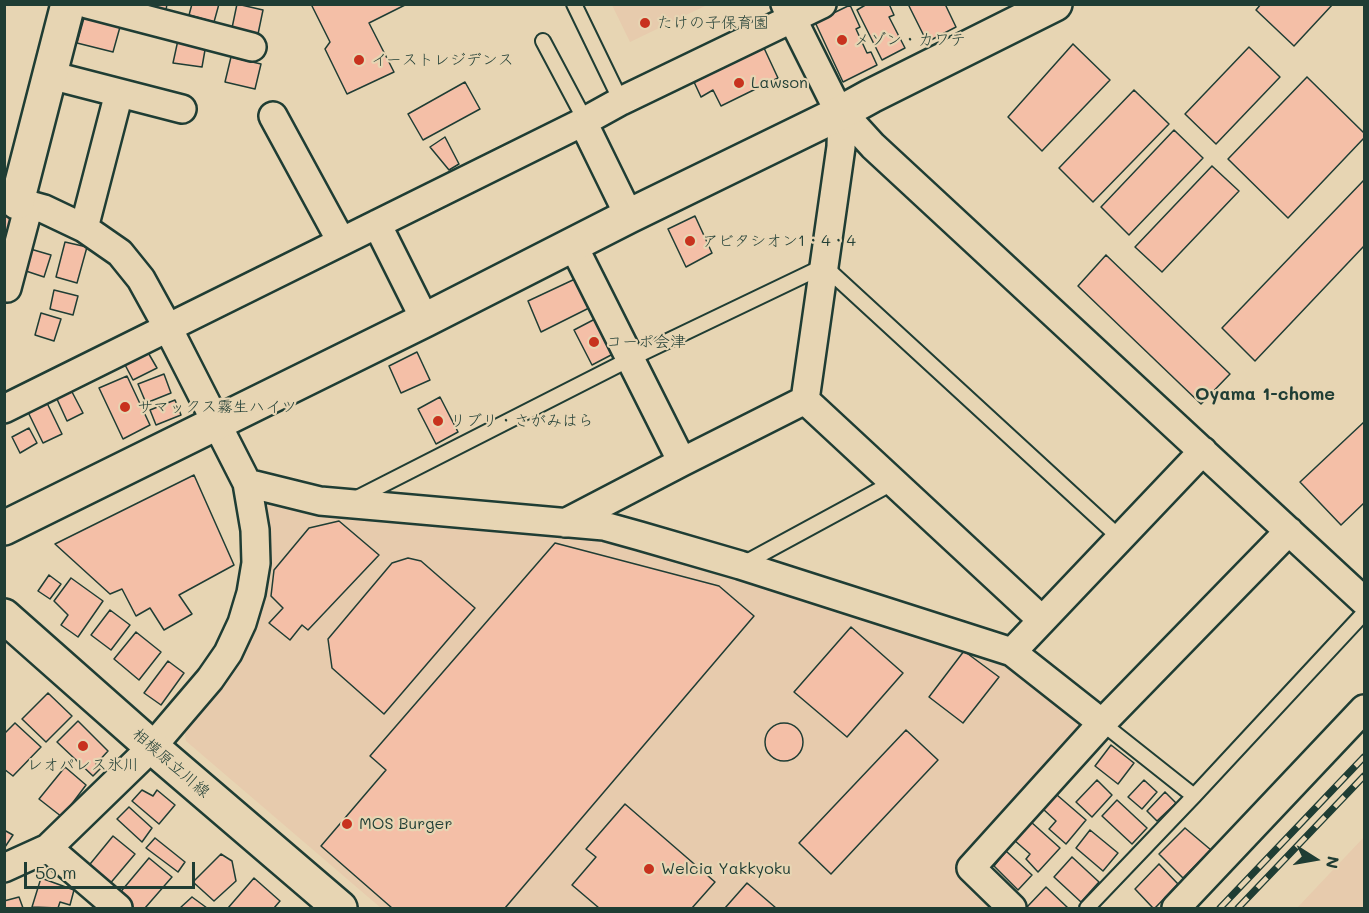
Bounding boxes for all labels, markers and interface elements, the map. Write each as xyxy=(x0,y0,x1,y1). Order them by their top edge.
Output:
place label: たけの子保育園 xyxy=(657,13,769,33)
marker: たけの子保育園 xyxy=(638,16,652,30)
place label: メゾン・カワテ xyxy=(854,30,966,50)
marker: メゾン・カワテ xyxy=(835,33,849,47)
place label: イーストレジデンス xyxy=(371,50,514,70)
marker: イーストレジデンス xyxy=(352,53,366,67)
place label: Lawson xyxy=(751,73,808,93)
marker: Lawson xyxy=(732,76,746,90)
place label: アビタシオン1・4・4 xyxy=(702,231,856,251)
marker: アビタシオン1・4・4 xyxy=(683,234,697,248)
place label: コーポ会津 xyxy=(606,332,686,352)
marker: コーポ会津 xyxy=(587,335,601,349)
district label: Oyama 1-chome xyxy=(1195,383,1335,405)
place label: サマックス霧生ハイツ xyxy=(137,397,297,417)
marker: サマックス霧生ハイツ xyxy=(118,400,132,414)
place label: リブリ・さがみはら xyxy=(450,411,594,431)
marker: リブリ・さがみはら xyxy=(431,414,445,428)
street label: 相模原立川線 xyxy=(128,724,214,802)
marker: レオパレス氷川 xyxy=(76,739,90,753)
place label: レオパレス氷川 xyxy=(27,755,139,775)
place label: MOS Burger xyxy=(359,814,452,834)
marker: MOS Burger xyxy=(340,817,354,831)
north arrow xyxy=(1285,829,1345,889)
scale bar xyxy=(27,850,198,888)
text: N xyxy=(1322,855,1345,870)
place label: Welcia Yakkyoku xyxy=(661,859,791,879)
text: 50 m xyxy=(35,860,77,884)
marker: Welcia Yakkyoku xyxy=(642,862,656,876)

